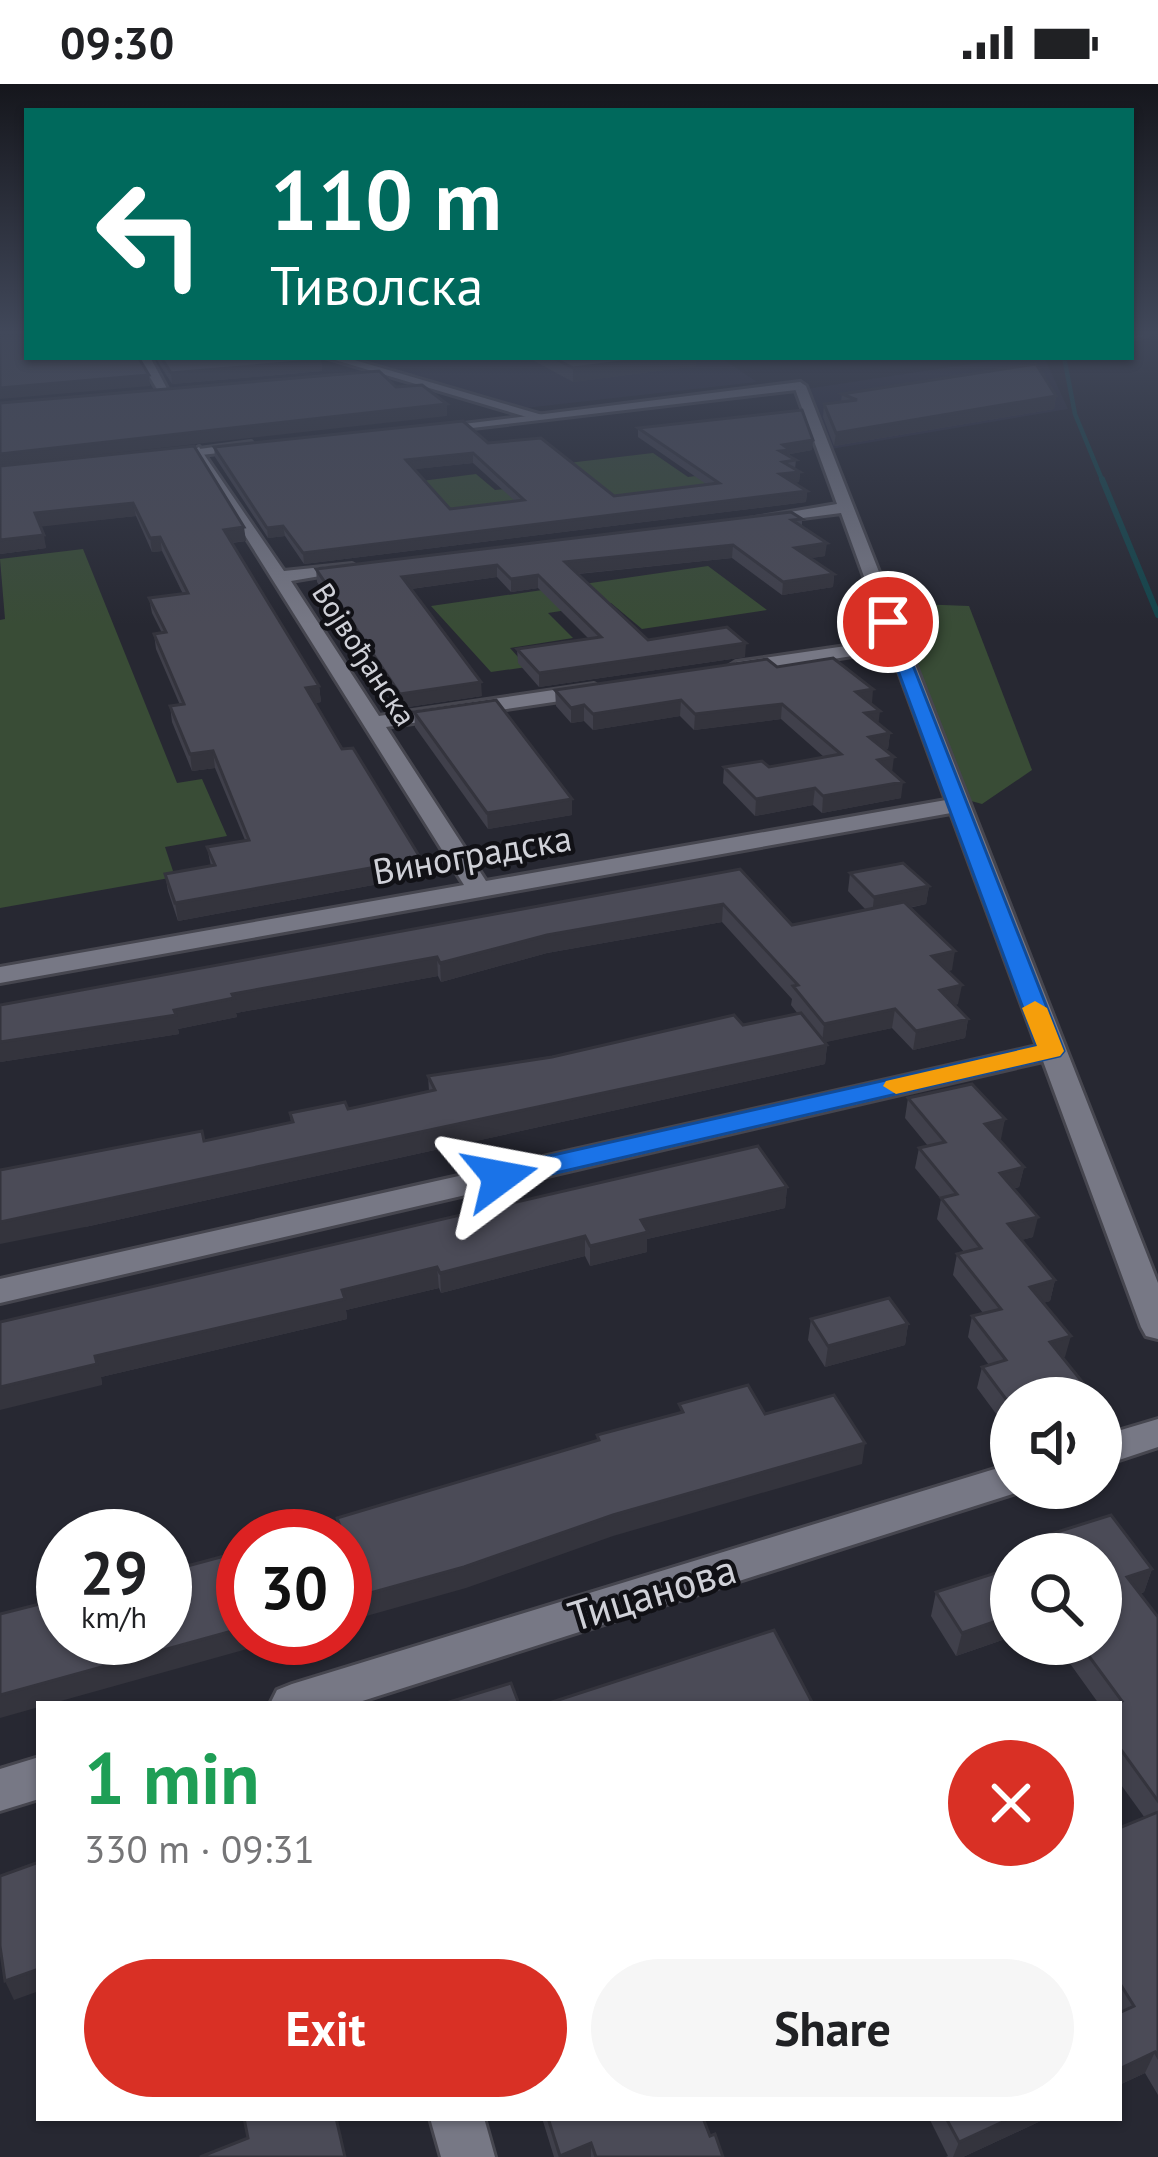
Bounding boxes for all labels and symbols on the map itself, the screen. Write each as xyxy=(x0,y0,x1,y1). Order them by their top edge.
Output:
pin xyxy=(837,571,939,673)
street label: Војвођанска xyxy=(304,575,426,733)
street label: Виноградска xyxy=(369,813,575,895)
position arrow xyxy=(437,1114,563,1240)
speed limit sign: 30 xyxy=(216,1509,372,1665)
street label: Тицанова xyxy=(562,1540,742,1644)

